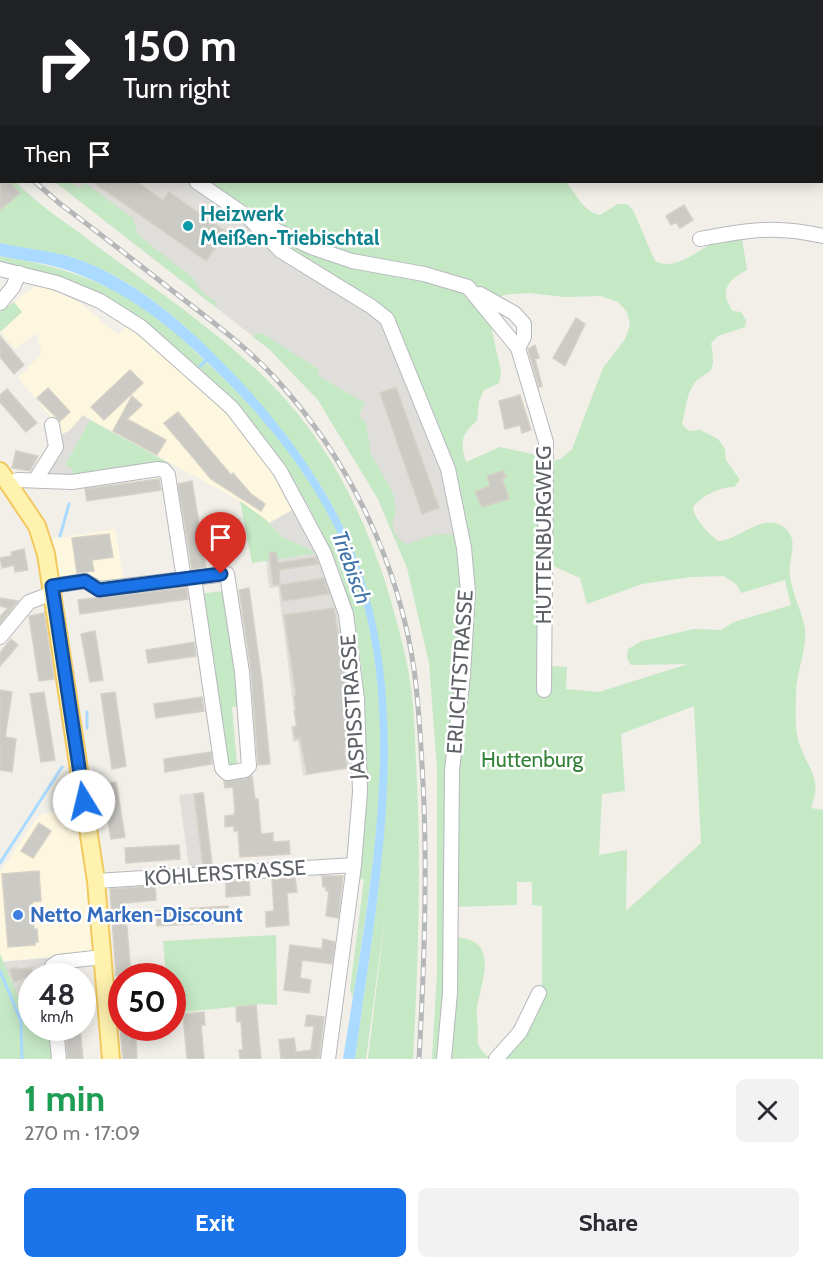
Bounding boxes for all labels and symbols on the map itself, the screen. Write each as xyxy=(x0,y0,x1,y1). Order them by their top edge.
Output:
place label: Heizwerk Meißen-Triebischtal xyxy=(200,201,380,250)
marker: Heizwerk Meißen-Triebischtal xyxy=(181,219,195,233)
street label: HUTTENBURGWEG xyxy=(531,446,556,624)
pin xyxy=(195,512,246,574)
water label: Triebisch xyxy=(326,527,377,608)
street label: ERLICHTSTRASSE xyxy=(441,589,478,755)
street label: JASPISSTRASSE xyxy=(335,634,370,781)
park label: Huttenburg xyxy=(481,747,583,772)
position arrow xyxy=(52,769,116,833)
street label: KÖHLERSTRASSE xyxy=(143,854,307,891)
place label: Netto Marken-Discount xyxy=(30,902,243,927)
marker: Netto Marken-Discount xyxy=(11,908,25,922)
speed limit sign: 50 xyxy=(108,963,186,1041)

